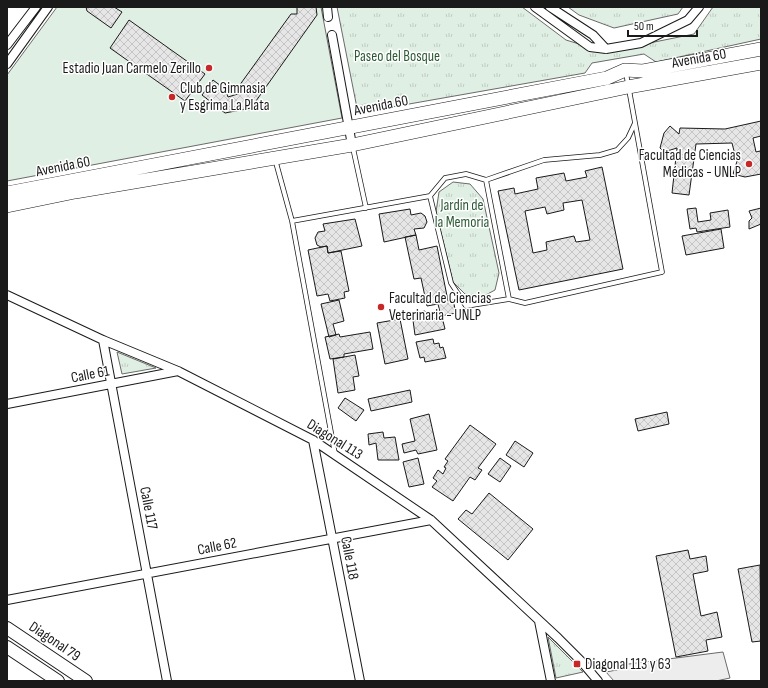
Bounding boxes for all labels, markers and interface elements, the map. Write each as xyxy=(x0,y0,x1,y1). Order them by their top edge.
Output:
scale bar xyxy=(628,12,697,38)
text: 50 m xyxy=(634,19,654,34)
street label: Avenida 60 xyxy=(669,44,728,73)
park label: Paseo del Bosque xyxy=(354,47,440,66)
place label: Estadio Juan Carmelo Zerillo xyxy=(63,59,201,78)
marker: Estadio Juan Carmelo Zerillo xyxy=(204,63,214,73)
place label: Club de Gimnasia y Esgrima La Plata xyxy=(180,79,270,115)
street label: Avenida 60 xyxy=(351,91,410,120)
marker: Club de Gimnasia y Esgrima La Plata xyxy=(167,92,177,102)
place label: Facultad de Ciencias Médicas - UNLP xyxy=(639,146,741,182)
street label: Avenida 60 xyxy=(33,152,92,181)
marker: Facultad de Ciencias Médicas - UNLP xyxy=(744,159,754,169)
park label: Jardín de la Memoria xyxy=(435,196,490,232)
place label: Facultad de Ciencias Veterinaria - UNLP xyxy=(389,289,491,325)
marker: Facultad de Ciencias Veterinaria - UNLP xyxy=(376,302,386,312)
street label: Calle 61 xyxy=(69,361,112,388)
street label: Diagonal 113 xyxy=(303,415,366,464)
street label: Calle 117 xyxy=(135,485,162,531)
street label: Calle 62 xyxy=(196,533,238,560)
street label: Calle 118 xyxy=(336,535,363,581)
street label: Diagonal 79 xyxy=(25,617,84,666)
place label: Diagonal 113 y 63 xyxy=(585,655,671,674)
marker: Diagonal 113 y 63 xyxy=(572,659,582,669)

